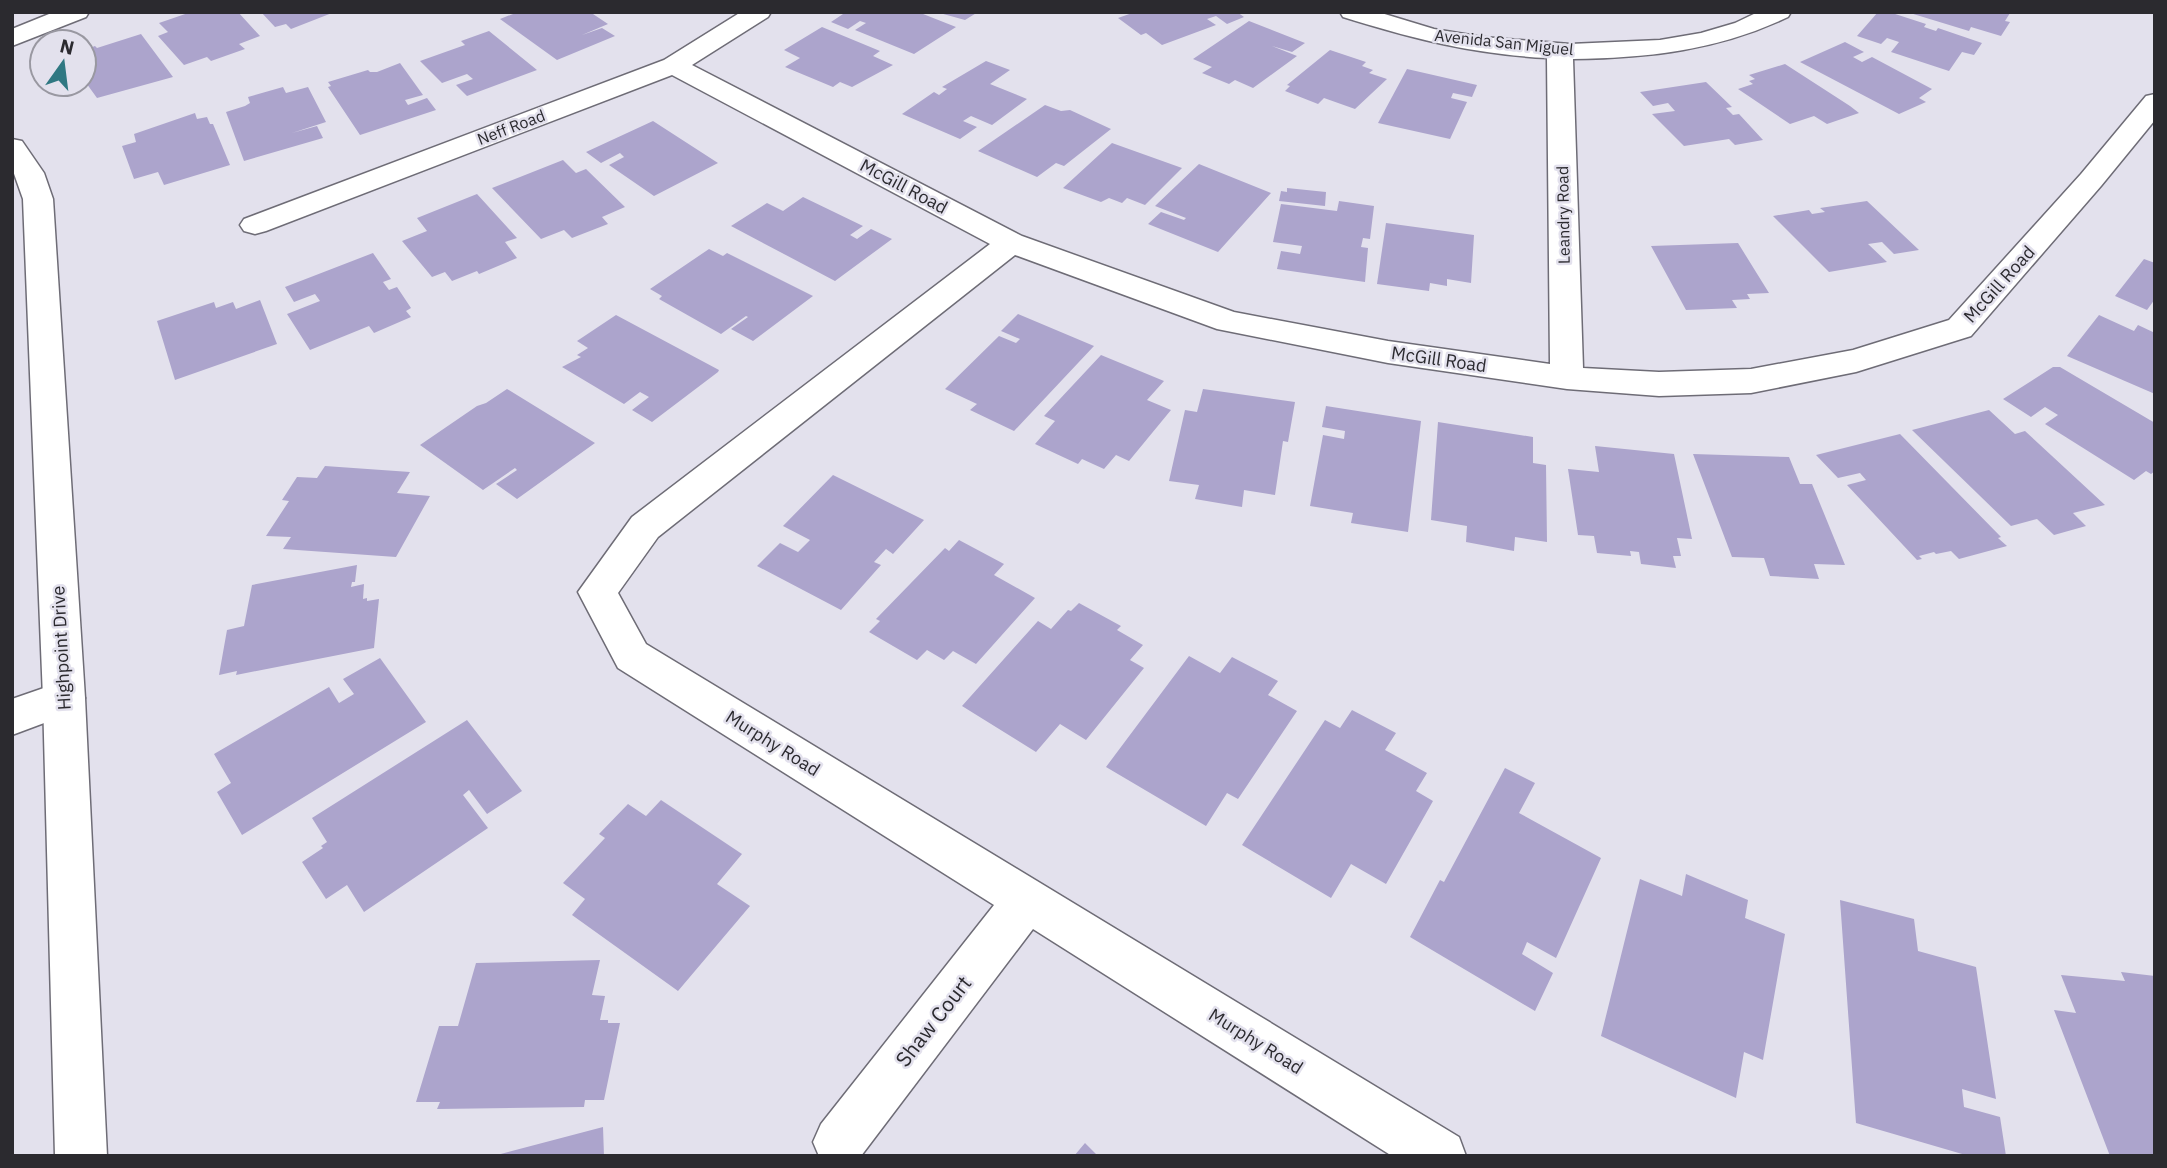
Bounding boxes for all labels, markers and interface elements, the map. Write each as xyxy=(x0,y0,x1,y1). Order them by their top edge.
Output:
street label: Avenida San Miguel xyxy=(1434,25,1574,59)
north arrow xyxy=(28,28,98,98)
text: N xyxy=(58,33,77,60)
street label: Neff Road xyxy=(474,105,548,149)
street label: McGill Road xyxy=(856,153,952,219)
street label: Leandry Road xyxy=(1552,166,1574,264)
street label: McGill Road xyxy=(1958,241,2040,327)
street label: McGill Road xyxy=(1390,341,1488,377)
street label: Highpoint Drive xyxy=(46,585,76,711)
street label: Murphy Road xyxy=(722,705,824,781)
street label: Shaw Court xyxy=(889,970,977,1072)
street label: Murphy Road xyxy=(1205,1003,1307,1079)

